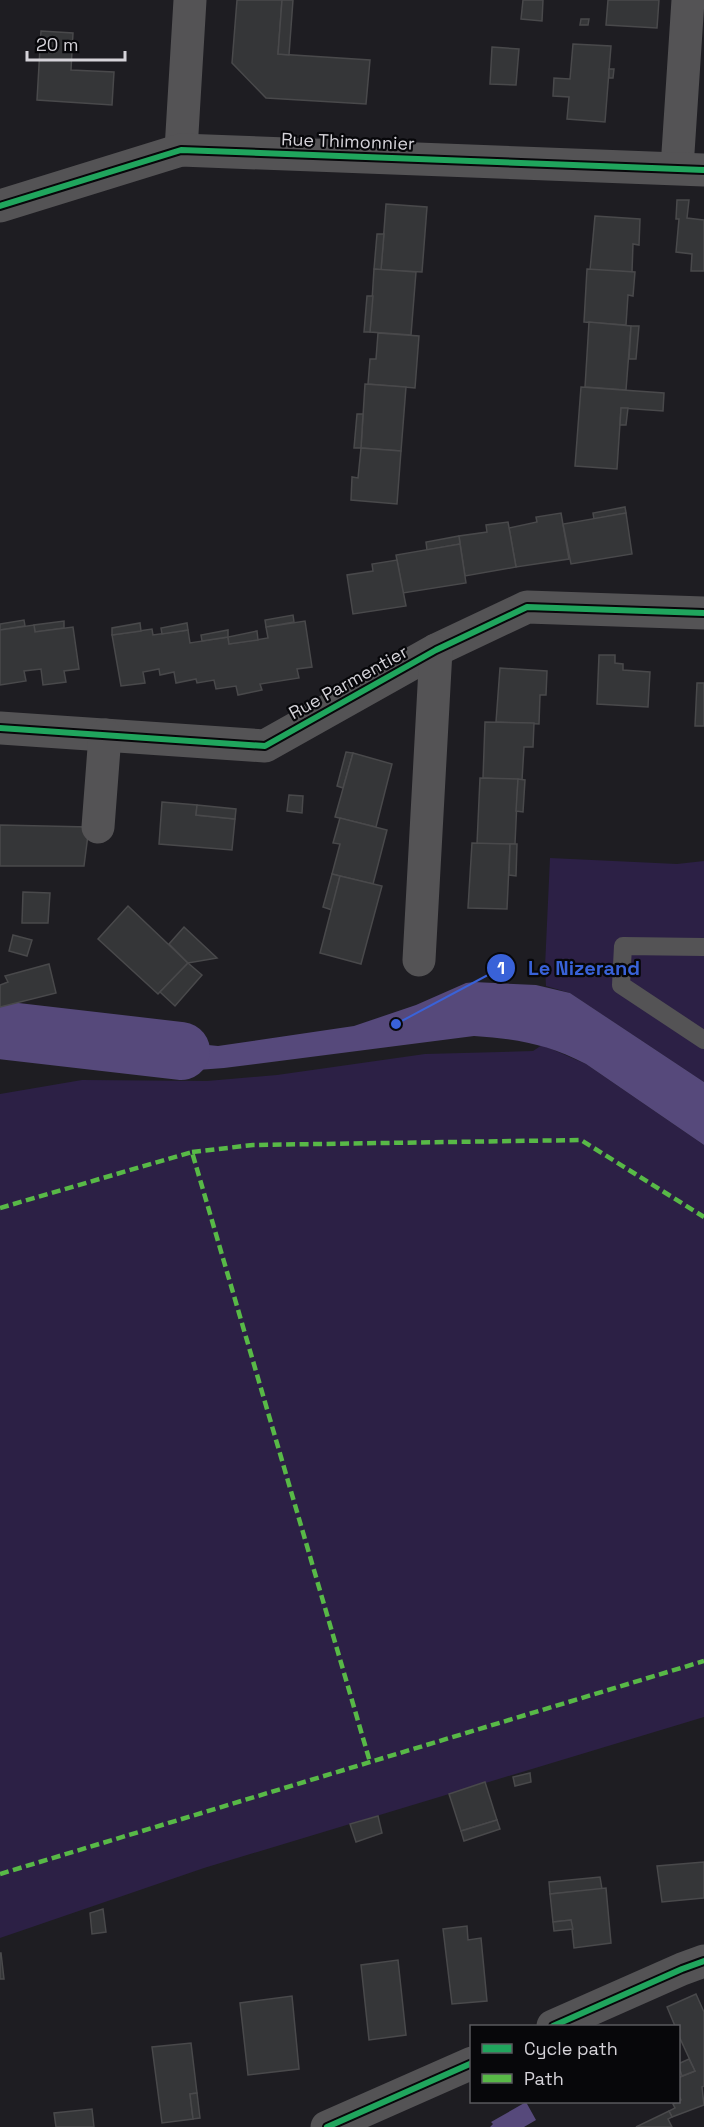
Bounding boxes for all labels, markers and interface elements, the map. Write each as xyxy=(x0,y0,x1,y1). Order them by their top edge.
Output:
scale bar xyxy=(27,24,124,62)
text: 20 m xyxy=(36,33,79,56)
street label: Rue Thimonnier xyxy=(281,127,415,155)
street label: Rue Parmentier xyxy=(284,640,412,724)
callout: Le Nizerand xyxy=(486,949,652,987)
text: Le Nizerand xyxy=(528,955,640,981)
text: 1 xyxy=(497,956,505,979)
legend xyxy=(470,2025,680,2103)
text: Cycle path xyxy=(524,2037,618,2060)
text: Path xyxy=(524,2067,564,2090)

